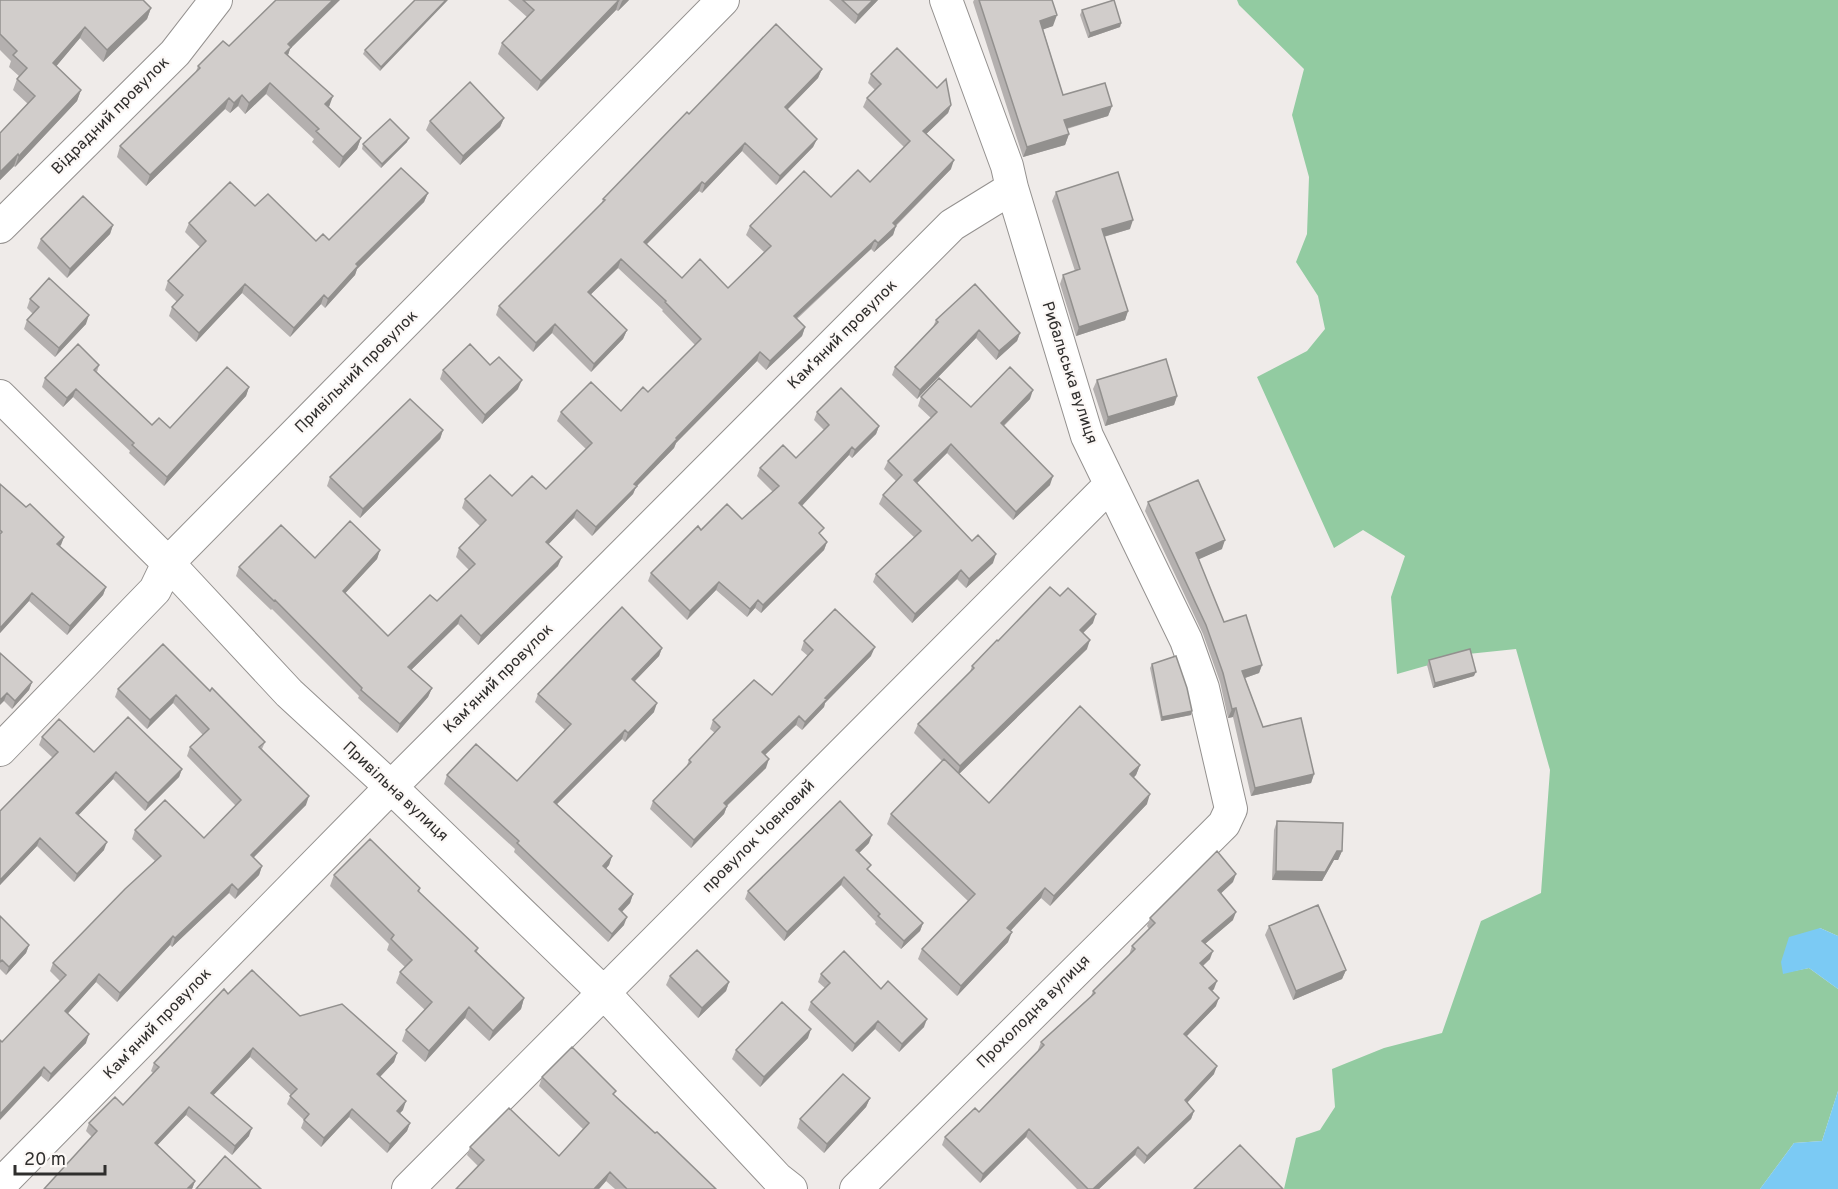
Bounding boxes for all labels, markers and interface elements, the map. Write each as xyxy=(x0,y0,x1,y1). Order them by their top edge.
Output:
street label: Відрадний провулок xyxy=(48,53,174,179)
street label: Камʼяний провулок xyxy=(784,276,902,394)
street label: Рибальська вулиця xyxy=(1037,299,1101,447)
street label: Привільний провулок xyxy=(291,306,423,438)
street label: Камʼяний провулок xyxy=(440,620,558,738)
street label: Привільна вулиця xyxy=(338,738,452,846)
street label: провулок Човновий xyxy=(698,776,820,898)
street label: Прохолодна вулиця xyxy=(973,951,1095,1073)
street label: Камʼяний провулок xyxy=(100,964,216,1084)
scale bar xyxy=(15,1138,105,1176)
text: 20 m xyxy=(24,1149,66,1172)

